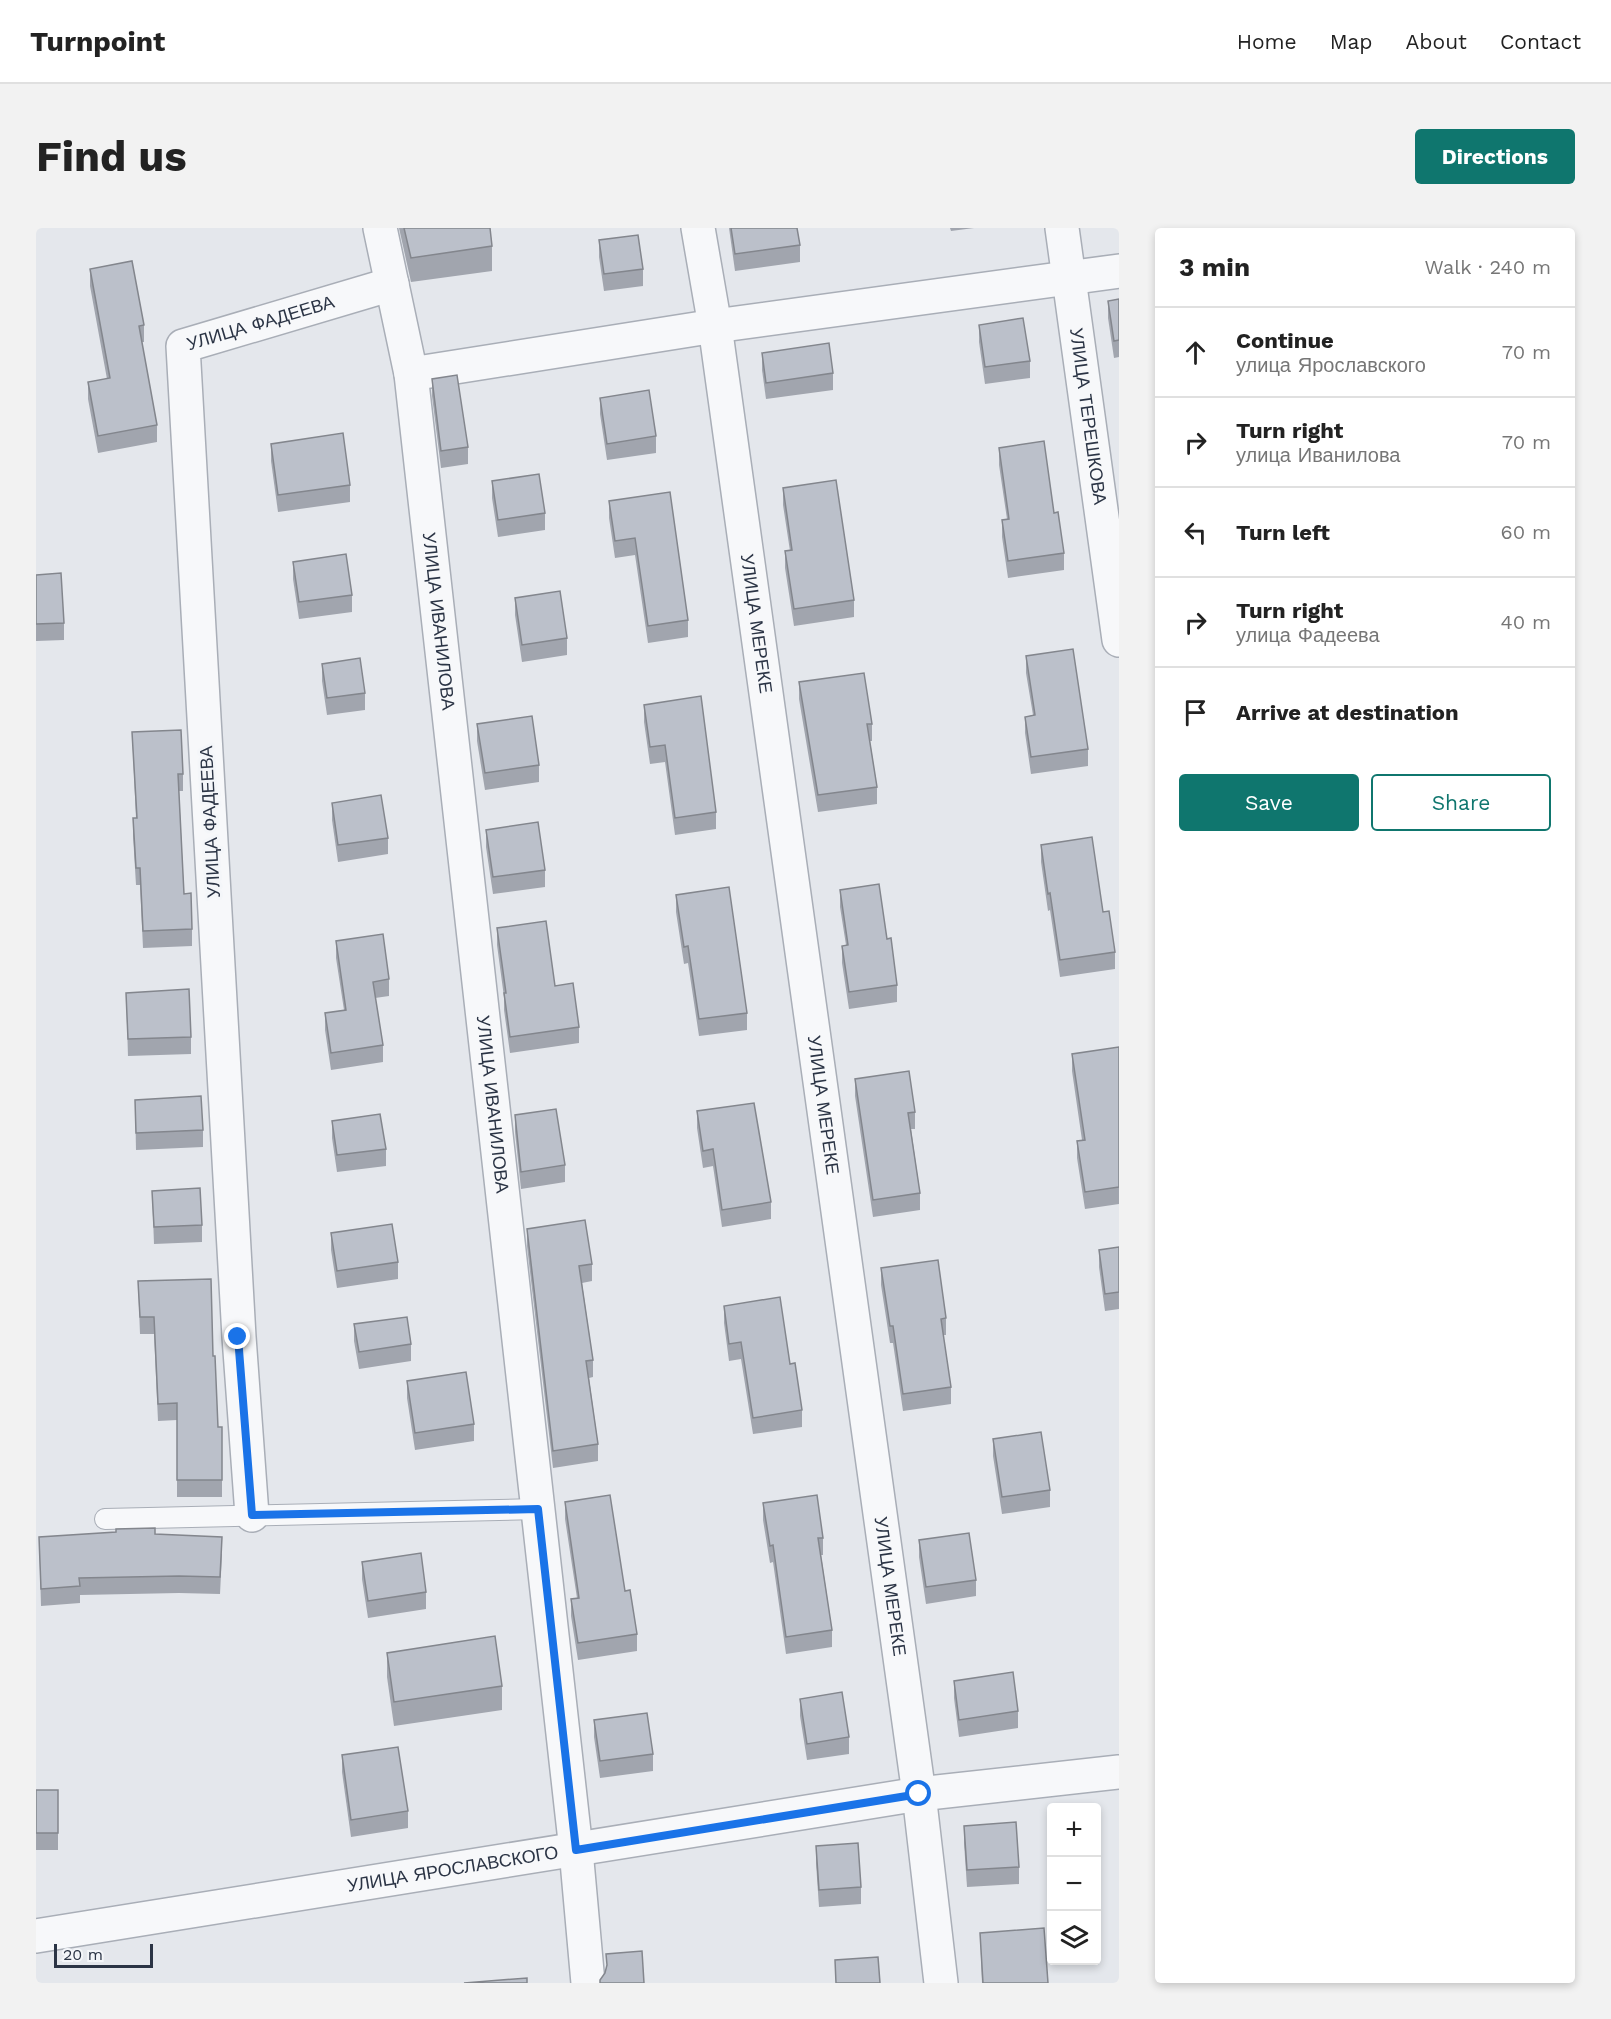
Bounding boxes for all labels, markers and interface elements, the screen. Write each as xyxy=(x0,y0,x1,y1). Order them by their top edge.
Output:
text: Turnpoint xyxy=(30,25,165,58)
text: Home xyxy=(1237,29,1297,54)
text: Map xyxy=(1330,29,1373,54)
text: About xyxy=(1406,29,1467,54)
text: Contact xyxy=(1500,29,1581,54)
button: Directions xyxy=(1415,129,1575,184)
text: Find us xyxy=(36,132,187,181)
text: 3 min xyxy=(1179,252,1250,282)
text: Walk · 240 m xyxy=(1424,255,1551,279)
street label: УЛИЦА ФАДЕЕВА xyxy=(184,291,337,354)
street label: УЛИЦА ТЕРЕШКОВА xyxy=(1066,326,1111,506)
text: Continue xyxy=(1236,328,1334,353)
icon: ahead xyxy=(1179,336,1212,369)
text: 70 m xyxy=(1502,340,1551,364)
text: улица Ярославского xyxy=(1236,353,1426,377)
text: Turn right xyxy=(1236,418,1343,443)
icon: right xyxy=(1179,426,1212,459)
text: 70 m xyxy=(1502,430,1551,454)
text: улица Иванилова xyxy=(1236,443,1400,467)
icon: left xyxy=(1179,516,1212,549)
text: Turn left xyxy=(1236,520,1330,545)
text: 60 m xyxy=(1501,520,1551,544)
street label: УЛИЦА ИВАНИЛОВА xyxy=(419,531,459,711)
street label: УЛИЦА МЕРЕКЕ xyxy=(737,553,777,695)
text: Turn right xyxy=(1236,598,1343,623)
icon: right xyxy=(1179,606,1212,639)
text: 40 m xyxy=(1500,610,1551,634)
text: улица Фадеева xyxy=(1236,623,1380,647)
icon: arrive xyxy=(1179,696,1212,729)
text: Arrive at destination xyxy=(1236,700,1459,725)
street label: УЛИЦА ФАДЕЕВА xyxy=(195,745,224,899)
button: Save xyxy=(1179,774,1359,831)
button: Share xyxy=(1371,774,1551,831)
street label: УЛИЦА ИВАНИЛОВА xyxy=(473,1014,513,1194)
street label: УЛИЦА МЕРЕКЕ xyxy=(804,1034,844,1176)
route end xyxy=(224,1323,250,1349)
street label: УЛИЦА МЕРЕКЕ xyxy=(871,1515,911,1657)
route start xyxy=(905,1780,931,1806)
map controls xyxy=(1047,1803,1101,1965)
button: + xyxy=(1047,1803,1101,1857)
street label: УЛИЦА ЯРОСЛАВСКОГО xyxy=(346,1841,560,1896)
button: − xyxy=(1047,1857,1101,1911)
button: layers xyxy=(1047,1911,1101,1965)
scale bar xyxy=(54,1941,153,1968)
text: 20 m xyxy=(63,1945,103,1964)

